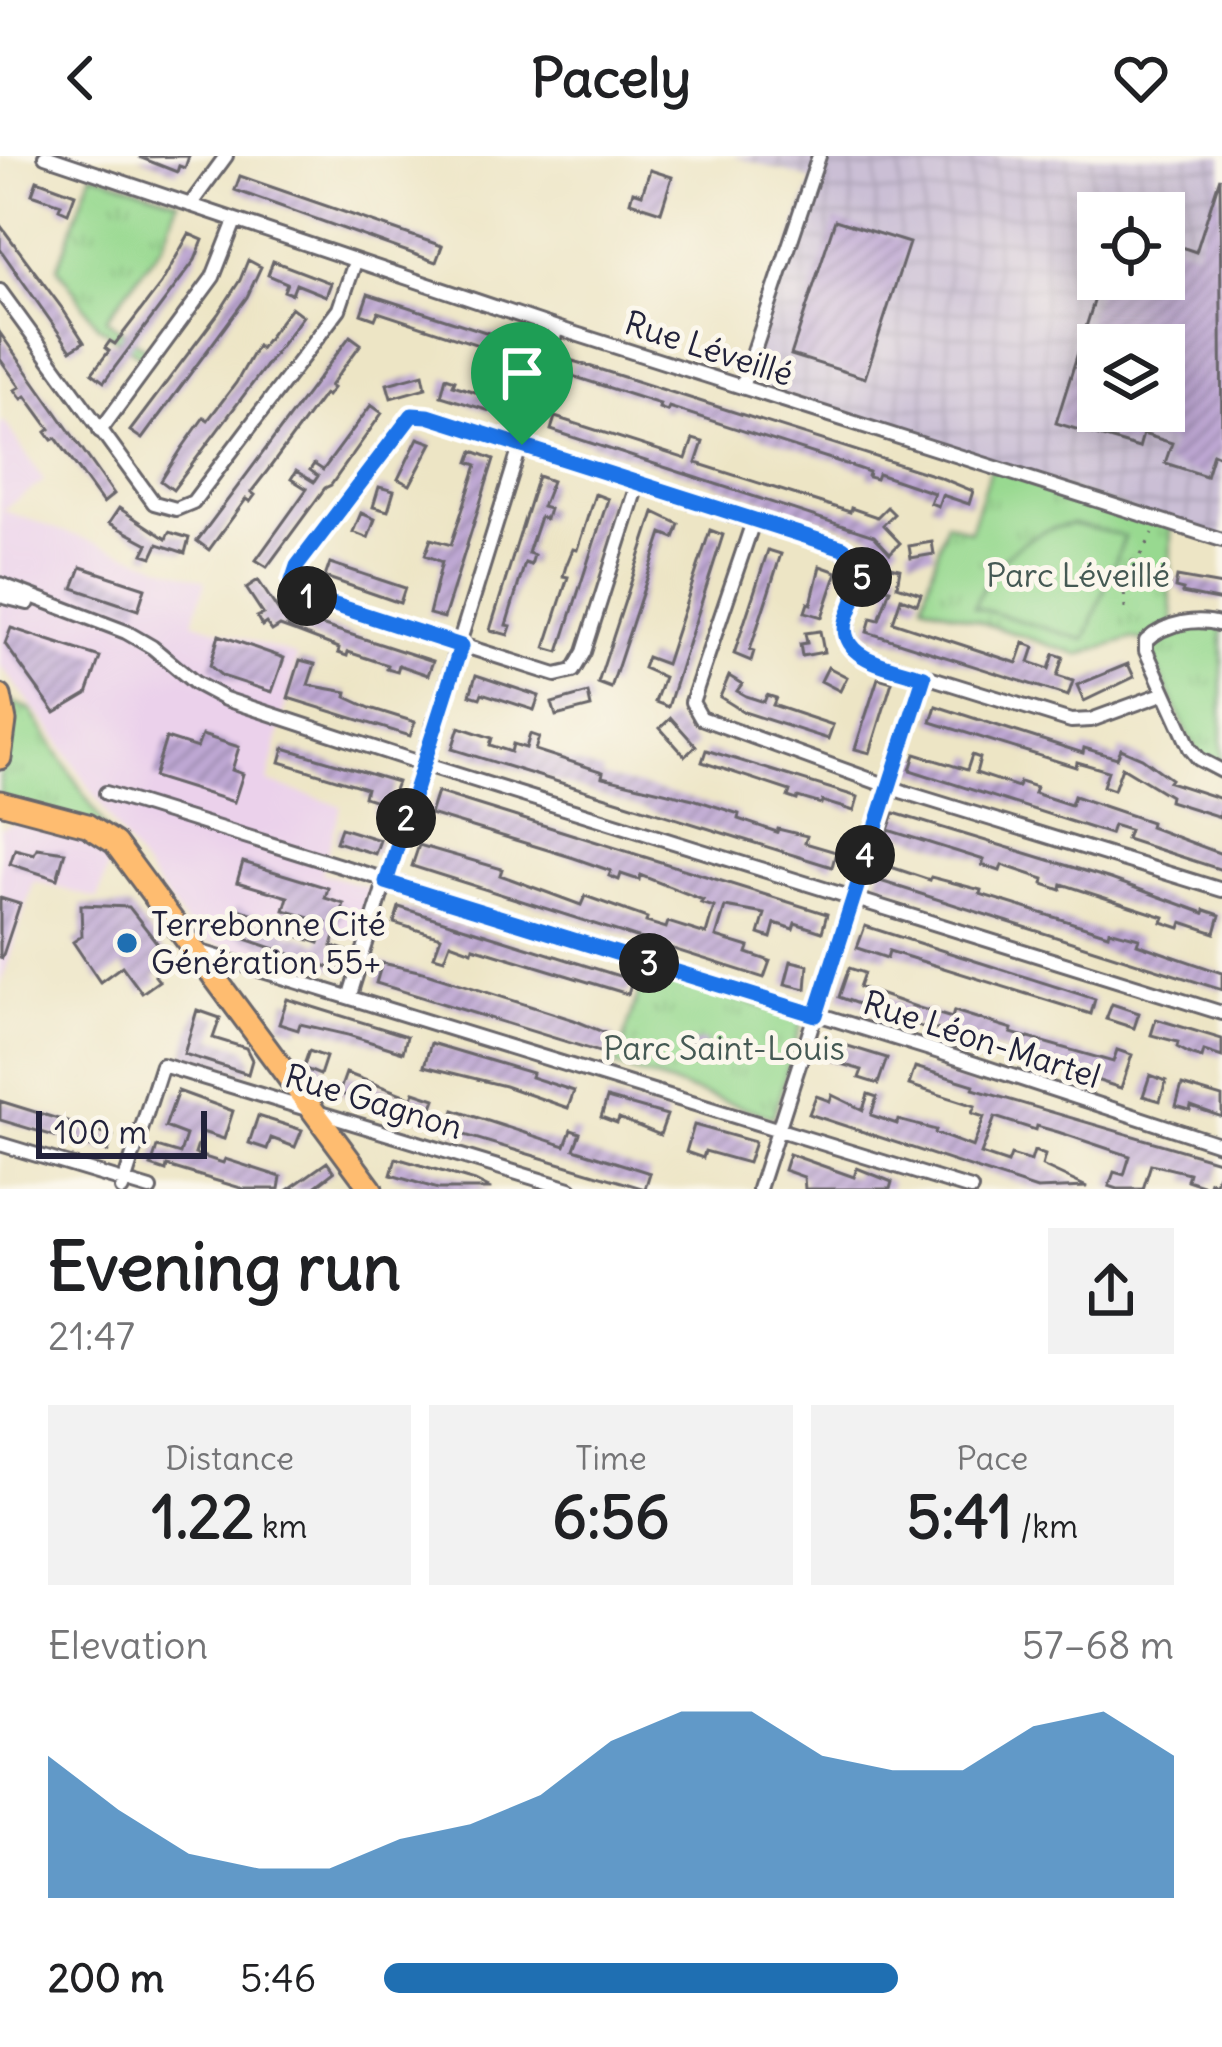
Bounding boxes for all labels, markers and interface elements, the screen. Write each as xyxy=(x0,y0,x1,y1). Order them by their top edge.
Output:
text: Pacely xyxy=(531,44,691,112)
icon: back xyxy=(48,45,114,111)
icon: heart xyxy=(1108,45,1174,111)
map controls xyxy=(1077,192,1185,432)
button: locate xyxy=(1077,192,1185,300)
street label: Rue Léveillé xyxy=(620,301,798,395)
pin xyxy=(471,322,573,445)
button: layers xyxy=(1077,324,1185,432)
icon: arrive xyxy=(489,340,555,406)
pin: 5 xyxy=(832,547,892,607)
park label: Parc Léveillé xyxy=(986,554,1170,596)
text: 5 xyxy=(853,556,871,598)
pin: 1 xyxy=(277,566,337,626)
text: 1 xyxy=(300,575,314,617)
pin: 2 xyxy=(376,788,436,848)
text: 2 xyxy=(397,797,415,839)
pin: 4 xyxy=(835,825,895,885)
text: 4 xyxy=(855,834,875,876)
place label: Terrebonne Cité Génération 55+ xyxy=(151,903,386,983)
marker: Terrebonne Cité Génération 55+ xyxy=(114,930,140,956)
pin: 3 xyxy=(619,933,679,993)
text: 3 xyxy=(640,942,658,984)
street label: Rue Léon-Martel xyxy=(858,981,1106,1097)
park label: Parc Saint-Louis xyxy=(603,1027,845,1069)
street label: Rue Gagnon xyxy=(280,1054,468,1148)
scale bar xyxy=(36,1105,207,1158)
text: 100 m xyxy=(54,1111,147,1153)
text: Evening run xyxy=(48,1225,401,1308)
button: share xyxy=(1048,1228,1174,1354)
text: 21:47 xyxy=(48,1312,135,1361)
text: Distance xyxy=(165,1437,294,1479)
text: Time xyxy=(575,1437,647,1479)
text: Pace xyxy=(956,1437,1028,1479)
text: 1.22 xyxy=(152,1479,254,1554)
text: 6:56 xyxy=(552,1479,670,1554)
text: 5:41 xyxy=(907,1479,1013,1554)
text: km xyxy=(254,1505,307,1547)
text: /km xyxy=(1013,1505,1078,1547)
text: Elevation xyxy=(48,1621,208,1670)
text: 57–68 m xyxy=(1022,1621,1174,1670)
text: 200 m xyxy=(48,1954,164,2003)
text: 5:46 xyxy=(240,1954,316,2003)

